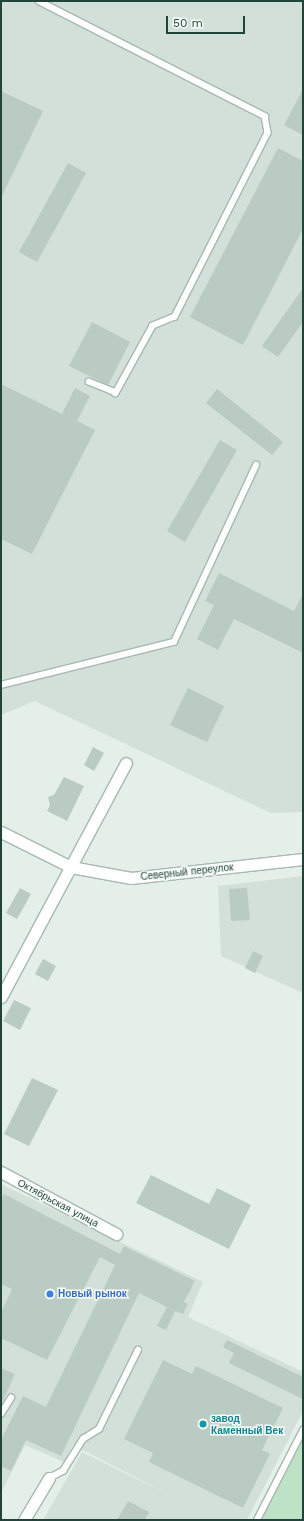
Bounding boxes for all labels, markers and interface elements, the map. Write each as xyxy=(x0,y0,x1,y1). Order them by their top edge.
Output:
scale bar xyxy=(168,8,247,34)
text: 50 m xyxy=(173,16,203,30)
street label: Северный переулок xyxy=(140,861,234,883)
street label: Октябрьская улица xyxy=(15,1177,101,1229)
place label: Новый рынок xyxy=(58,1288,127,1300)
marker: Новый рынок xyxy=(45,1289,55,1299)
place label: завод Каменный Век xyxy=(211,1412,283,1436)
marker: завод Каменный Век xyxy=(198,1419,208,1429)

